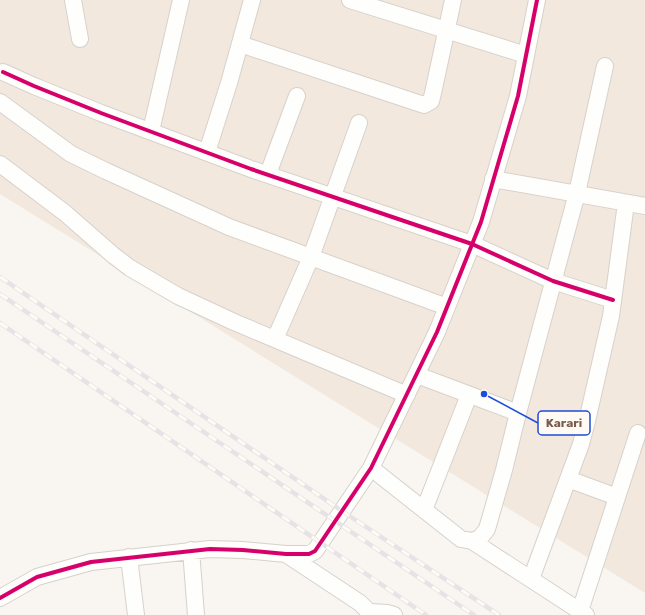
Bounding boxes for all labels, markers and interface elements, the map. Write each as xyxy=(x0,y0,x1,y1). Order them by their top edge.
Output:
callout: Karari xyxy=(538,411,590,435)
text: Karari xyxy=(546,416,582,430)

